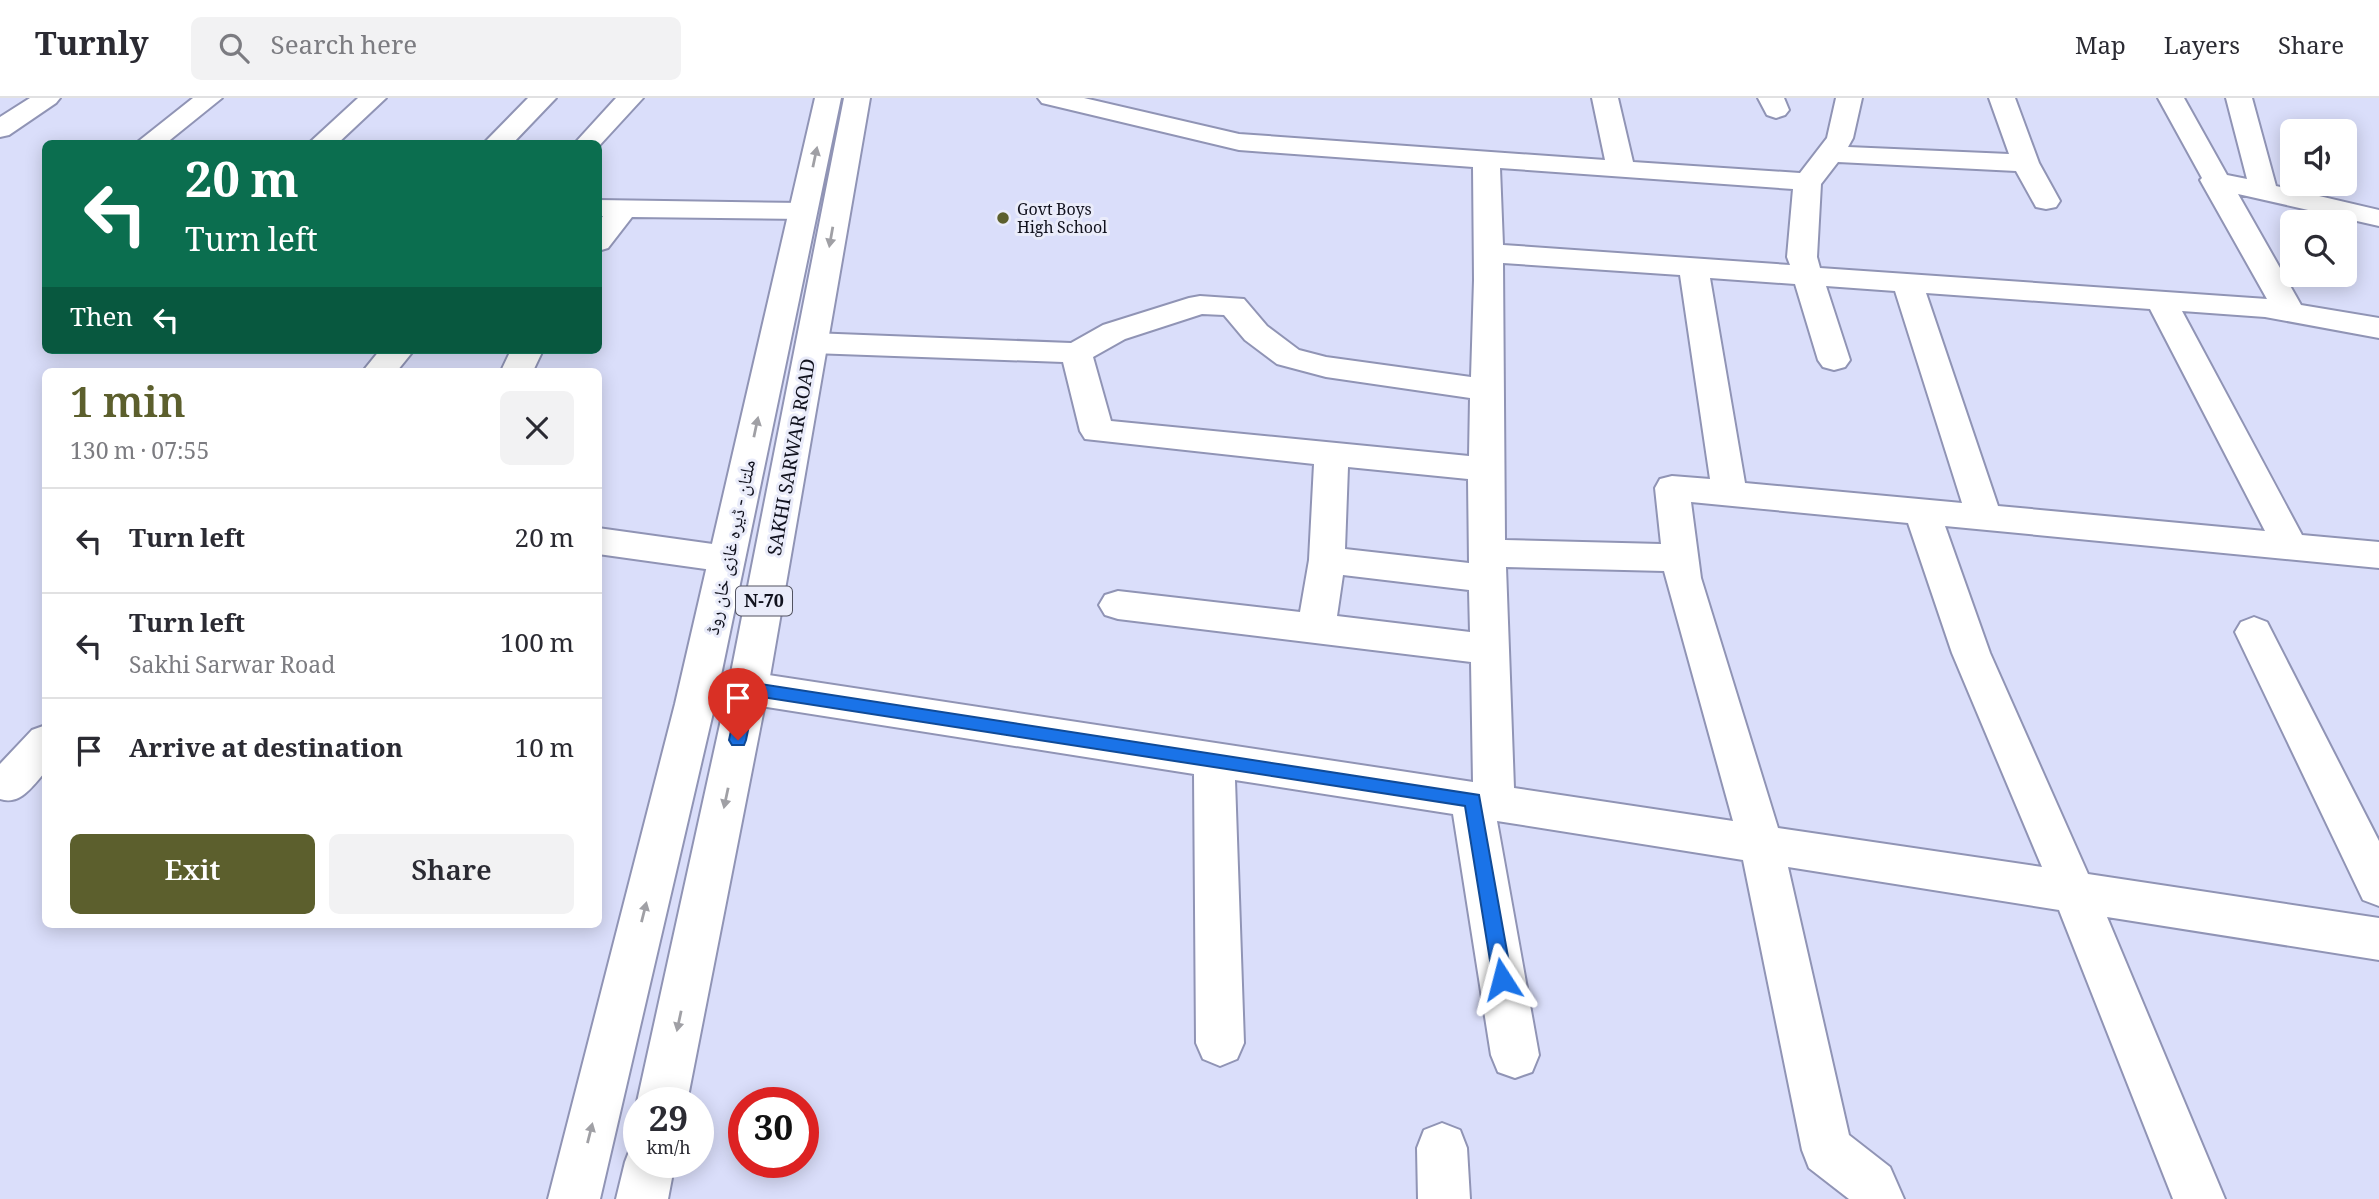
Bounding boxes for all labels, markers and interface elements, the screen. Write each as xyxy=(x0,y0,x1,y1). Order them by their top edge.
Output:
search box xyxy=(191,17,681,80)
text: Turnly xyxy=(35,20,149,76)
text: Search here xyxy=(271,26,417,70)
text: Map xyxy=(2075,28,2126,69)
text: Layers xyxy=(2164,28,2240,69)
text: Share xyxy=(2278,28,2344,69)
icon: search xyxy=(215,29,253,67)
map controls xyxy=(2280,119,2357,287)
button: sound xyxy=(2280,119,2357,196)
text: 20 m xyxy=(185,145,299,228)
one-way arrow xyxy=(809,146,820,168)
icon: left xyxy=(70,168,161,259)
place label: Govt Boys High School xyxy=(1017,198,1107,243)
marker: Govt Boys High School xyxy=(995,210,1011,226)
button: search xyxy=(2280,210,2357,287)
text: Turn left xyxy=(185,217,318,271)
one-way arrow xyxy=(826,226,837,248)
text: Then xyxy=(70,298,133,342)
icon: left xyxy=(147,301,185,339)
street label: SAKHI SARWAR ROAD xyxy=(761,356,827,559)
text: 1 min xyxy=(70,372,186,444)
button: close xyxy=(500,391,574,465)
one-way arrow xyxy=(750,416,761,438)
text: 130 m · 07:55 xyxy=(70,434,209,474)
street label: ملتان - ڈیرہ غازی خان روڈ xyxy=(699,457,767,638)
text: Turn left xyxy=(129,519,245,563)
text: 20 m xyxy=(515,519,574,563)
icon: left xyxy=(70,522,108,560)
road number: N-70 xyxy=(736,587,792,616)
text: Turn left xyxy=(129,604,245,648)
text: 100 m xyxy=(500,624,574,668)
icon: left xyxy=(70,627,108,665)
text: Sakhi Sarwar Road xyxy=(129,648,335,688)
pin xyxy=(708,668,768,740)
icon: arrive xyxy=(719,679,757,717)
text: Arrive at destination xyxy=(129,729,403,773)
text: 10 m xyxy=(515,729,574,773)
icon: arrive xyxy=(70,732,108,770)
one-way arrow xyxy=(720,787,731,809)
button: Exit xyxy=(70,834,315,914)
button: Share xyxy=(329,834,574,914)
one-way arrow xyxy=(639,901,650,923)
position arrow xyxy=(1465,942,1539,1016)
one-way arrow xyxy=(674,1010,685,1032)
speed limit sign: 30 xyxy=(728,1087,819,1178)
text: 29 xyxy=(649,1094,688,1153)
one-way arrow xyxy=(585,1122,596,1144)
text: km/h xyxy=(646,1135,691,1165)

